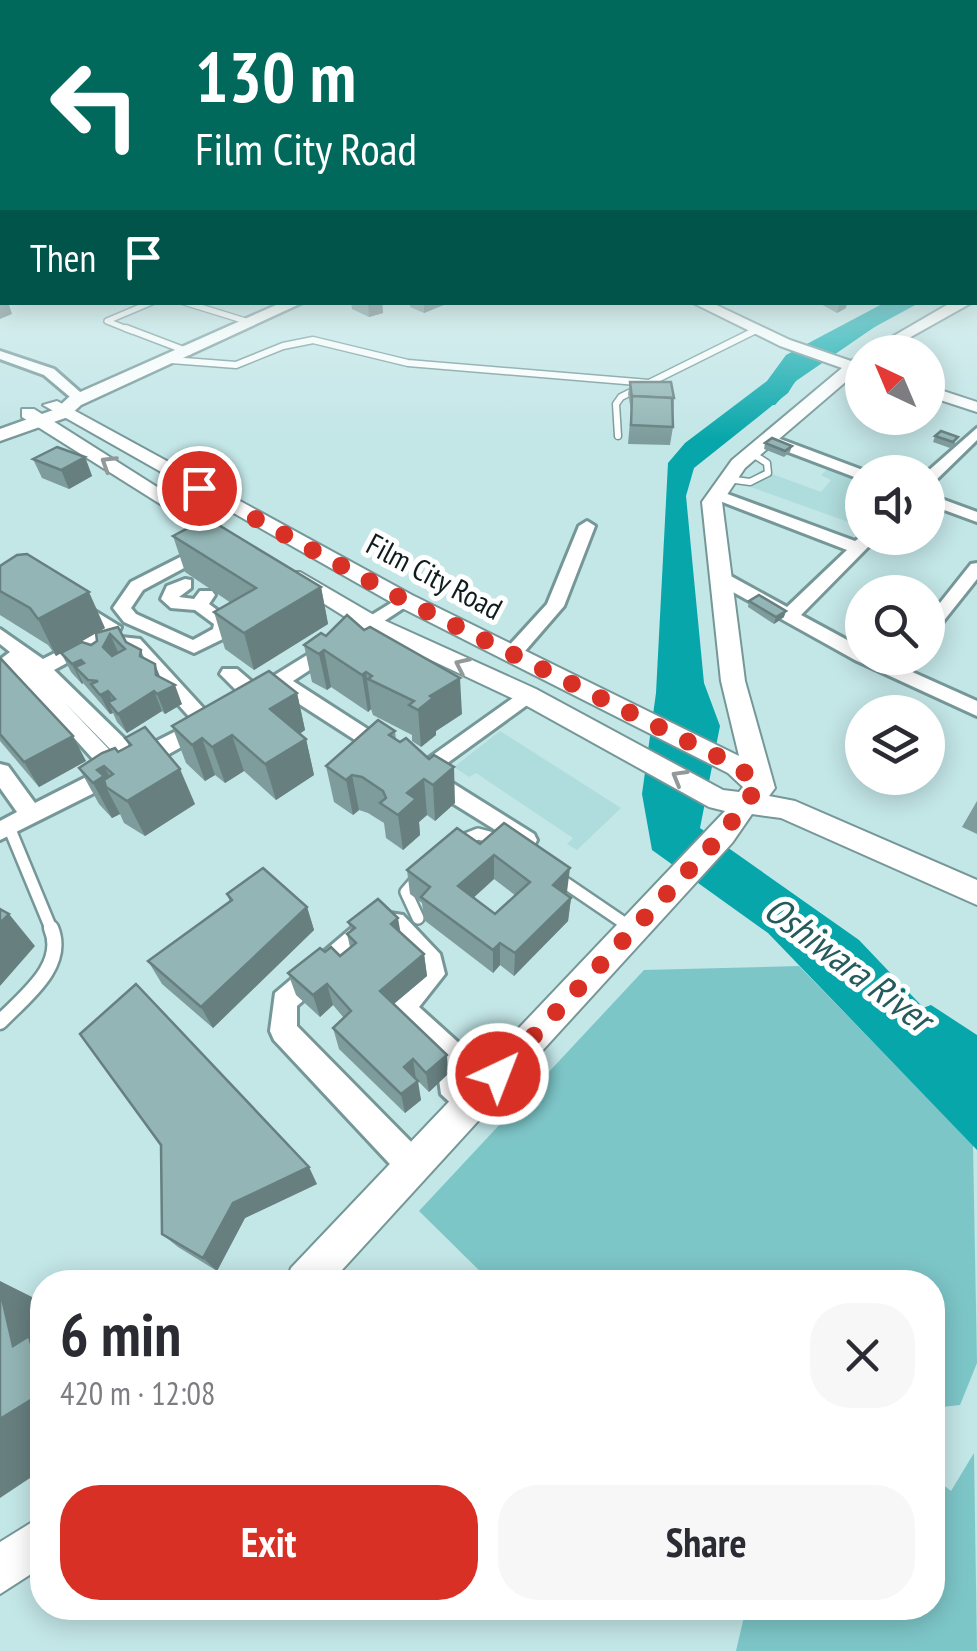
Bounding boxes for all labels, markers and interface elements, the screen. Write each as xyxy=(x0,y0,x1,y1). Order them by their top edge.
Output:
text: 130 m xyxy=(195,31,356,121)
icon: left xyxy=(30,40,160,170)
text: Film City Road xyxy=(195,119,417,177)
icon: arrive xyxy=(116,230,171,285)
text: Then xyxy=(30,233,96,282)
north arrow xyxy=(845,335,945,435)
map controls xyxy=(845,335,945,795)
pin xyxy=(157,446,242,531)
button: sound xyxy=(845,455,945,555)
one-way arrow xyxy=(101,457,119,476)
icon: arrive xyxy=(172,461,227,516)
street label: Film City Road xyxy=(360,524,509,628)
button: search xyxy=(845,575,945,675)
one-way arrow xyxy=(454,657,472,677)
button: layers xyxy=(845,695,945,795)
one-way arrow xyxy=(672,770,690,789)
water label: Oshiwara River xyxy=(755,884,946,1044)
position arrow xyxy=(446,1022,550,1126)
text: 6 min xyxy=(60,1295,181,1373)
button: close xyxy=(810,1303,915,1408)
text: 420 m · 12:08 xyxy=(60,1372,215,1414)
button: Exit xyxy=(60,1485,478,1600)
button: Share xyxy=(498,1485,915,1600)

